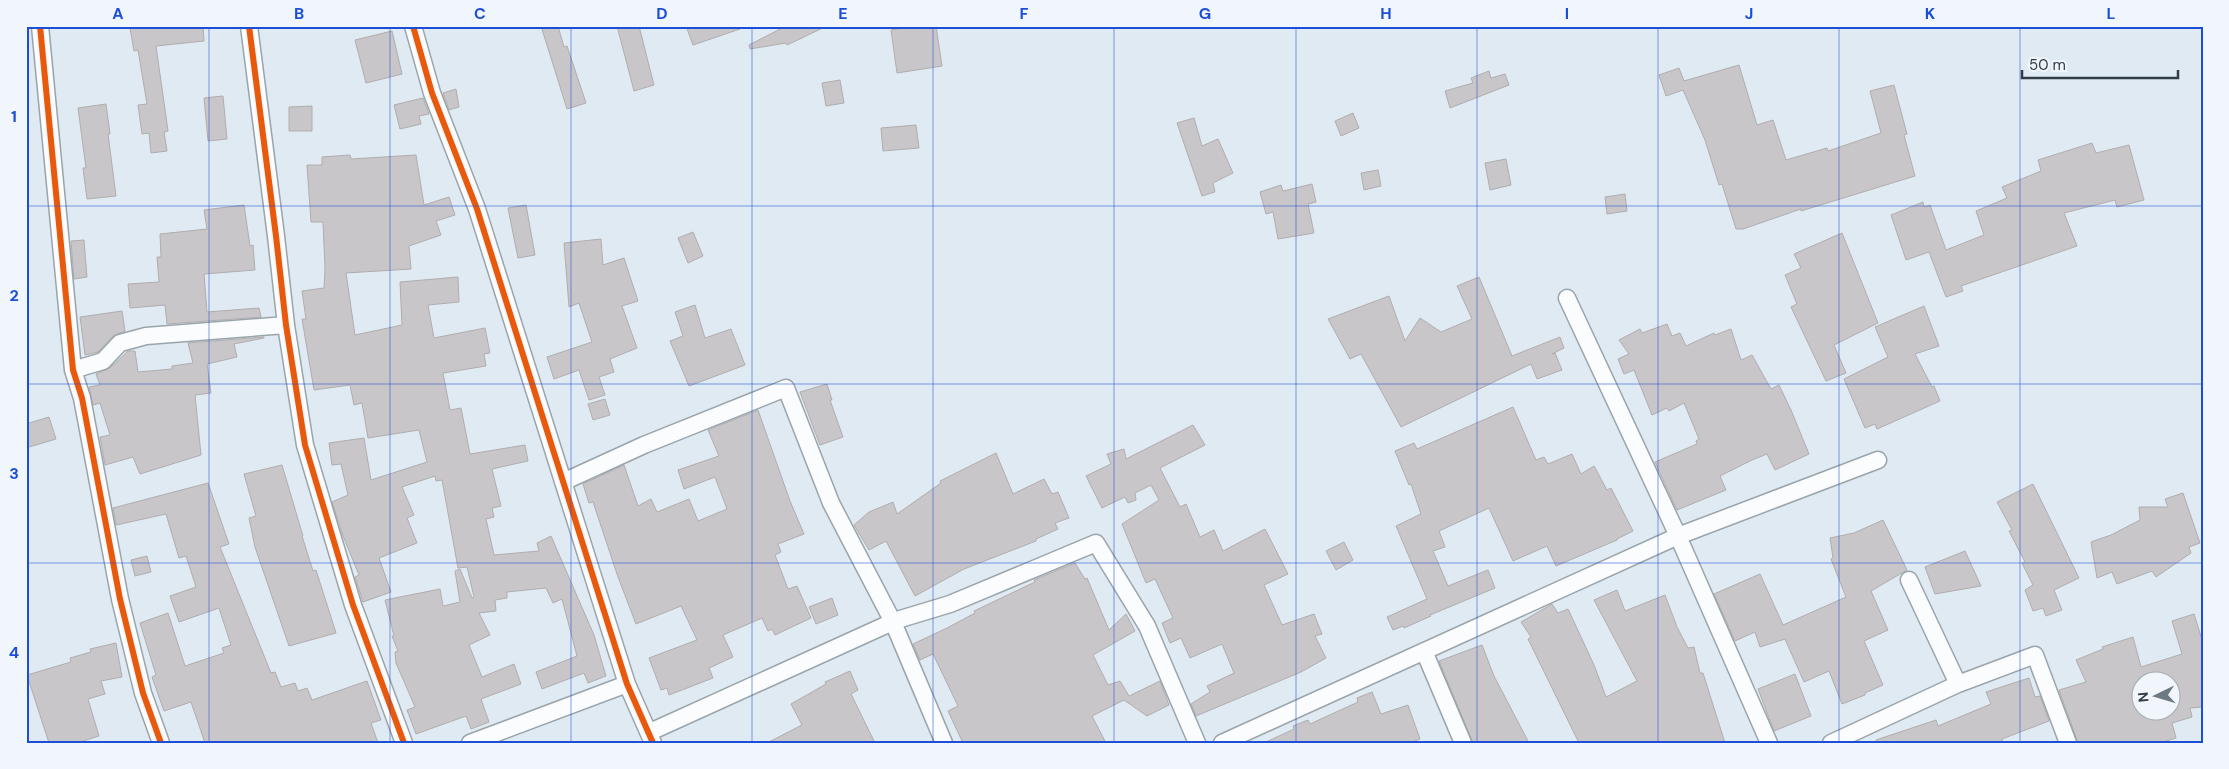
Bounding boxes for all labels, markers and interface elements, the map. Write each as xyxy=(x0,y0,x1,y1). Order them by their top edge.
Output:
text: A xyxy=(112,3,124,24)
text: B xyxy=(294,3,304,24)
text: C xyxy=(474,3,486,24)
text: D xyxy=(656,3,668,24)
text: E xyxy=(838,3,848,24)
text: F xyxy=(1020,3,1029,24)
text: G xyxy=(1199,3,1211,24)
text: H xyxy=(1380,3,1392,24)
text: I xyxy=(1565,3,1569,24)
text: J xyxy=(1745,3,1753,24)
text: K xyxy=(1925,3,1936,24)
text: L xyxy=(2107,3,2116,24)
scale bar xyxy=(2022,48,2178,80)
text: 50 m xyxy=(2029,55,2066,75)
text: 1 xyxy=(11,106,17,127)
text: 2 xyxy=(9,285,19,306)
text: 3 xyxy=(9,463,19,484)
text: 4 xyxy=(9,642,19,663)
north arrow xyxy=(2132,672,2182,722)
text: N xyxy=(2134,691,2152,703)

